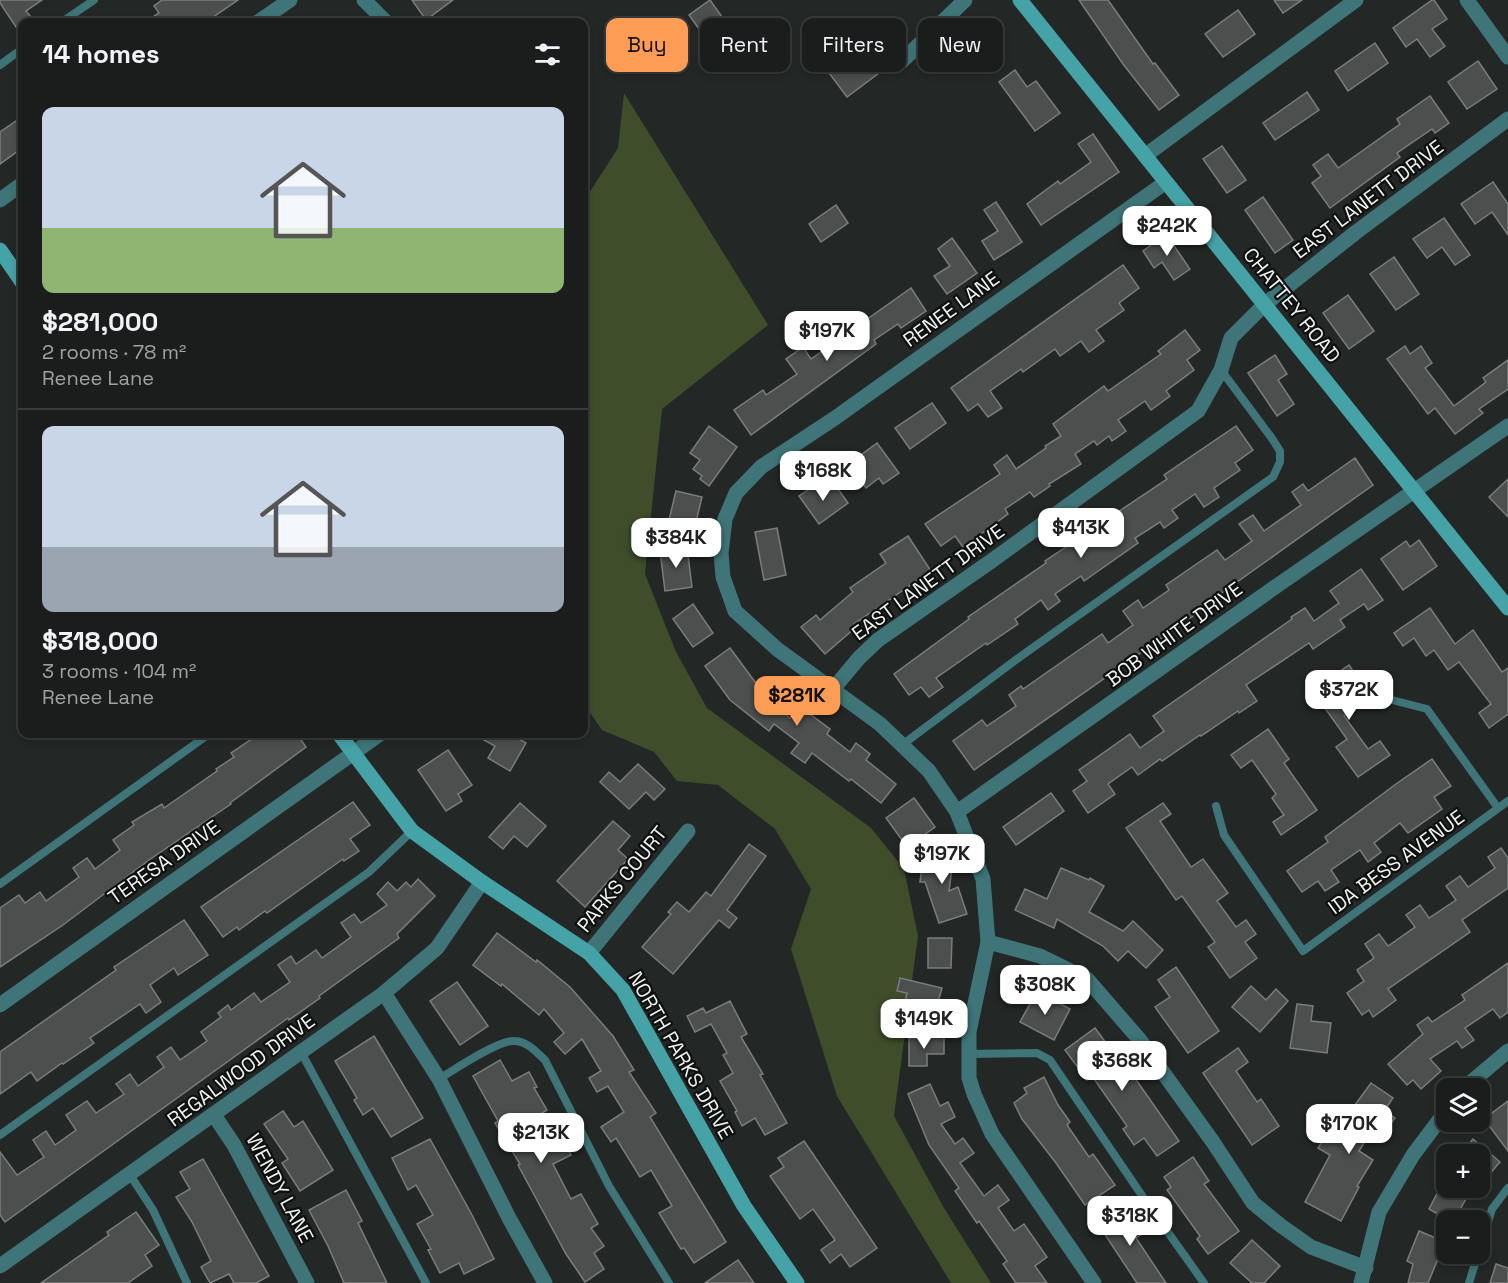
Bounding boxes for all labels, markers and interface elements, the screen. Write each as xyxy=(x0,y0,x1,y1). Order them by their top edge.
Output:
chip: Buy xyxy=(606,18,688,72)
chip: Rent xyxy=(700,18,790,72)
chip: Filters xyxy=(802,18,906,72)
chip: New xyxy=(918,18,1003,72)
text: 14 homes xyxy=(42,37,160,71)
icon: filters xyxy=(531,38,564,71)
street label: EAST LANETT DRIVE xyxy=(1287,134,1449,264)
icon: home xyxy=(249,146,357,254)
pin: $242K xyxy=(1125,206,1209,257)
text: $242K xyxy=(1137,212,1197,238)
street label: CHATTEY ROAD xyxy=(1238,242,1346,368)
street label: RENEE LANE xyxy=(898,265,1004,353)
text: $281,000 xyxy=(42,305,158,339)
pin: $197K xyxy=(785,311,869,362)
text: $197K xyxy=(799,317,855,343)
text: 2 rooms · 78 m² xyxy=(42,339,186,365)
text: Renee Lane xyxy=(42,365,154,391)
pin: $168K xyxy=(781,451,865,502)
text: $168K xyxy=(794,457,852,483)
icon: home xyxy=(249,465,357,573)
pin: $413K xyxy=(1039,508,1123,559)
text: $413K xyxy=(1052,514,1110,540)
pin: $384K xyxy=(634,518,718,569)
street label: EAST LANETT DRIVE xyxy=(847,518,1009,646)
text: $384K xyxy=(645,524,707,550)
street label: BOB WHITE DRIVE xyxy=(1101,576,1247,692)
text: $318,000 xyxy=(42,624,158,658)
text: 3 rooms · 104 m² xyxy=(42,658,196,684)
pin: $372K xyxy=(1307,670,1391,721)
pin: $281K xyxy=(755,676,839,727)
text: $372K xyxy=(1319,676,1379,702)
text: $281K xyxy=(768,682,826,708)
text: Renee Lane xyxy=(42,684,154,710)
street label: IDA BESS AVENUE xyxy=(1323,804,1469,920)
street label: TERESA DRIVE xyxy=(103,814,225,910)
street label: PARKS COURT xyxy=(571,820,673,937)
pin: $197K xyxy=(900,834,984,885)
text: $197K xyxy=(914,840,970,866)
pin: $308K xyxy=(1003,965,1087,1016)
street label: NORTH PARKS DRIVE xyxy=(622,967,740,1143)
text: $308K xyxy=(1014,971,1076,997)
pin: $149K xyxy=(882,999,966,1050)
text: $149K xyxy=(895,1005,953,1031)
street label: REGALWOOD DRIVE xyxy=(162,1008,320,1132)
pin: $368K xyxy=(1080,1041,1164,1092)
text: $368K xyxy=(1091,1047,1153,1073)
map controls xyxy=(1436,1078,1490,1264)
button: layers xyxy=(1436,1078,1490,1132)
pin: $170K xyxy=(1307,1104,1391,1155)
text: $170K xyxy=(1320,1110,1378,1136)
pin: $213K xyxy=(499,1113,583,1164)
text: $213K xyxy=(512,1119,570,1145)
street label: WENDY LANE xyxy=(240,1129,320,1247)
button: + xyxy=(1436,1144,1490,1198)
pin: $318K xyxy=(1088,1196,1172,1247)
text: $318K xyxy=(1101,1202,1159,1228)
button: − xyxy=(1436,1210,1490,1264)

